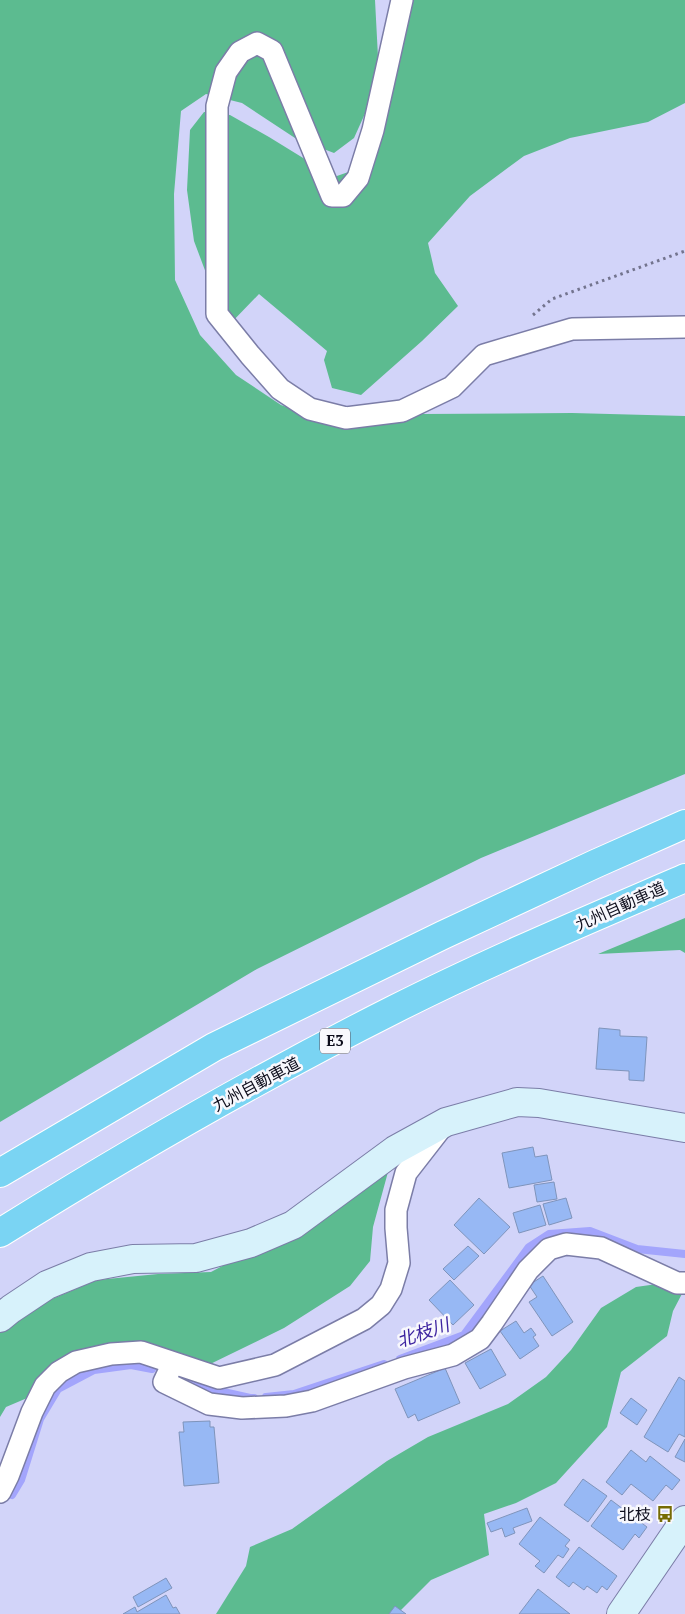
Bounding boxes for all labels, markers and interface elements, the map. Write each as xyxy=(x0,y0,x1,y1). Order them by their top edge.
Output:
street label: 九州自動車道 xyxy=(572,876,668,936)
road number: E3 xyxy=(320,1028,350,1054)
street label: 九州自動車道 xyxy=(208,1052,304,1116)
water label: 北枝川 xyxy=(393,1311,454,1352)
place label: 北枝 xyxy=(619,1503,651,1525)
bus stop icon: 北枝 xyxy=(655,1504,675,1524)

